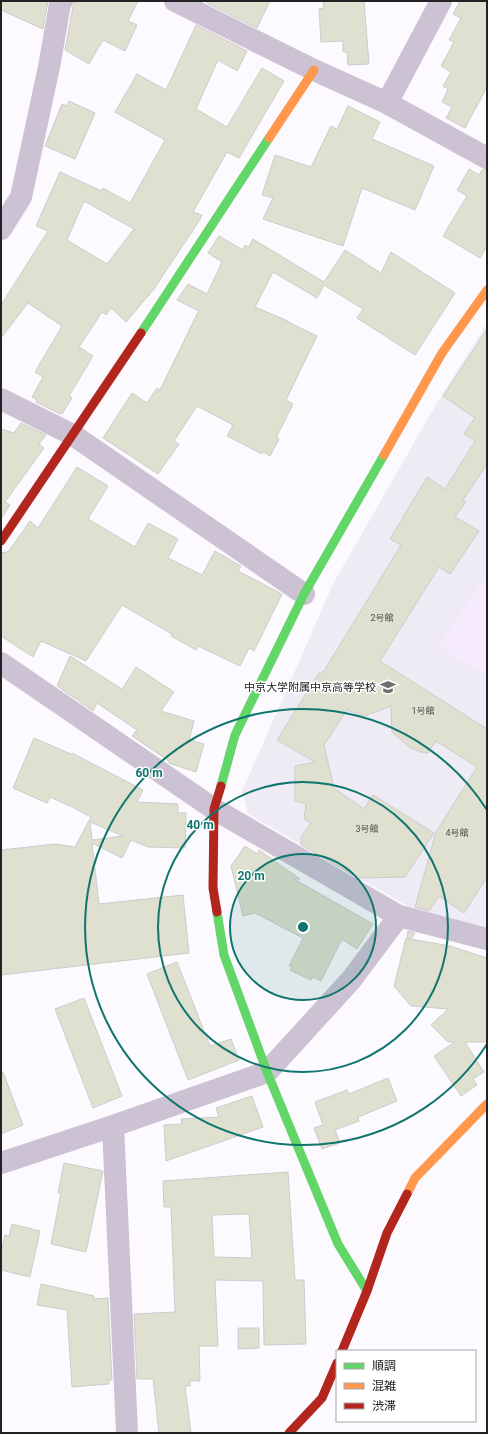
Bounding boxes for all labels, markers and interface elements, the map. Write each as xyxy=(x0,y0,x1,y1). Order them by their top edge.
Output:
house number: 2号館 xyxy=(370,613,394,623)
school or university icon: 中京大学附属中京高等学校 xyxy=(379,678,397,696)
place label: 中京大学附属中京高等学校 xyxy=(244,681,376,694)
house number: 1号館 xyxy=(411,706,435,716)
text: 60 m xyxy=(135,766,163,780)
text: 40 m xyxy=(186,818,214,832)
house number: 3号館 xyxy=(355,824,379,834)
house number: 4号館 xyxy=(445,828,469,838)
text: 20 m xyxy=(237,869,265,883)
centre of rings xyxy=(296,920,310,934)
legend xyxy=(336,1350,476,1422)
text: 順調 xyxy=(372,1359,396,1373)
text: 混雑 xyxy=(372,1379,396,1393)
text: 渋滞 xyxy=(372,1399,396,1413)

